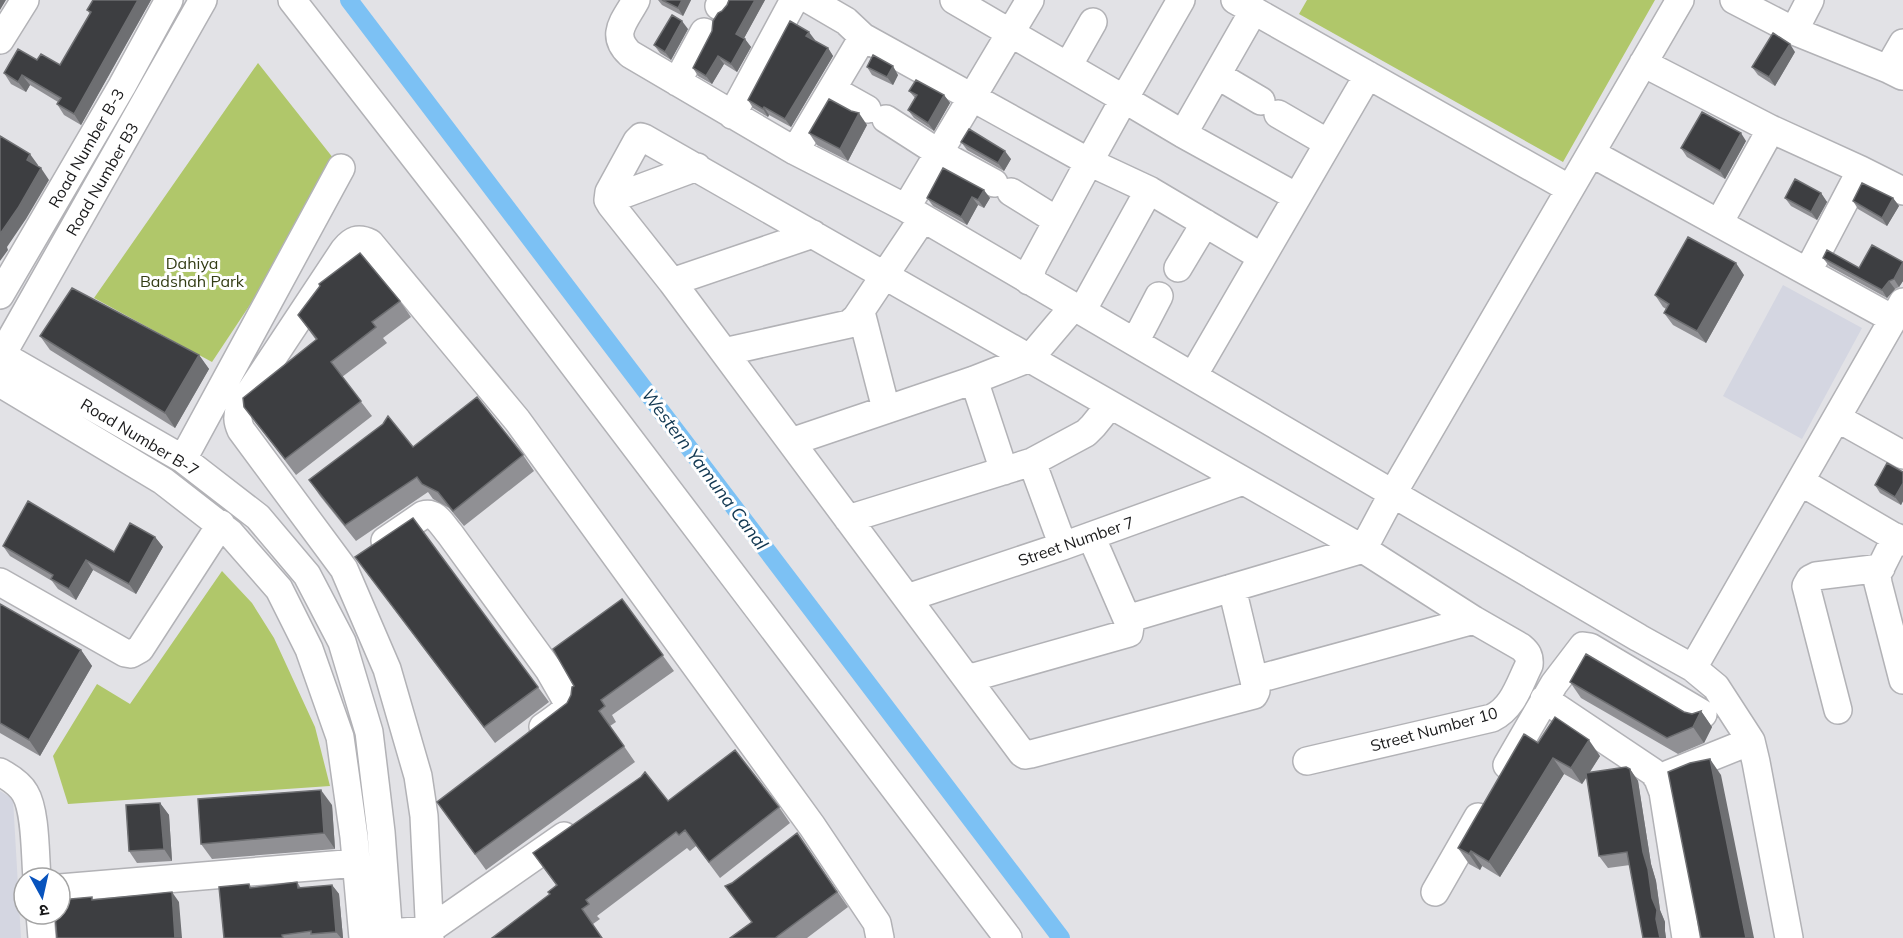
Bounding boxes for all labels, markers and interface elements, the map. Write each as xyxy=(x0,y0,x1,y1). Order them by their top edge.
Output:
street label: Road Number B-3 xyxy=(44,85,128,211)
street label: Road Number B3 xyxy=(61,119,143,239)
park label: Dahiya Badshah Park xyxy=(140,253,245,291)
water label: Western Yamuna Canal xyxy=(637,384,774,555)
street label: Road Number B-7 xyxy=(77,394,203,480)
street label: Street Number 7 xyxy=(1015,512,1137,570)
street label: Street Number 10 xyxy=(1368,702,1500,756)
north arrow xyxy=(12,866,72,926)
text: उ xyxy=(37,900,50,921)

